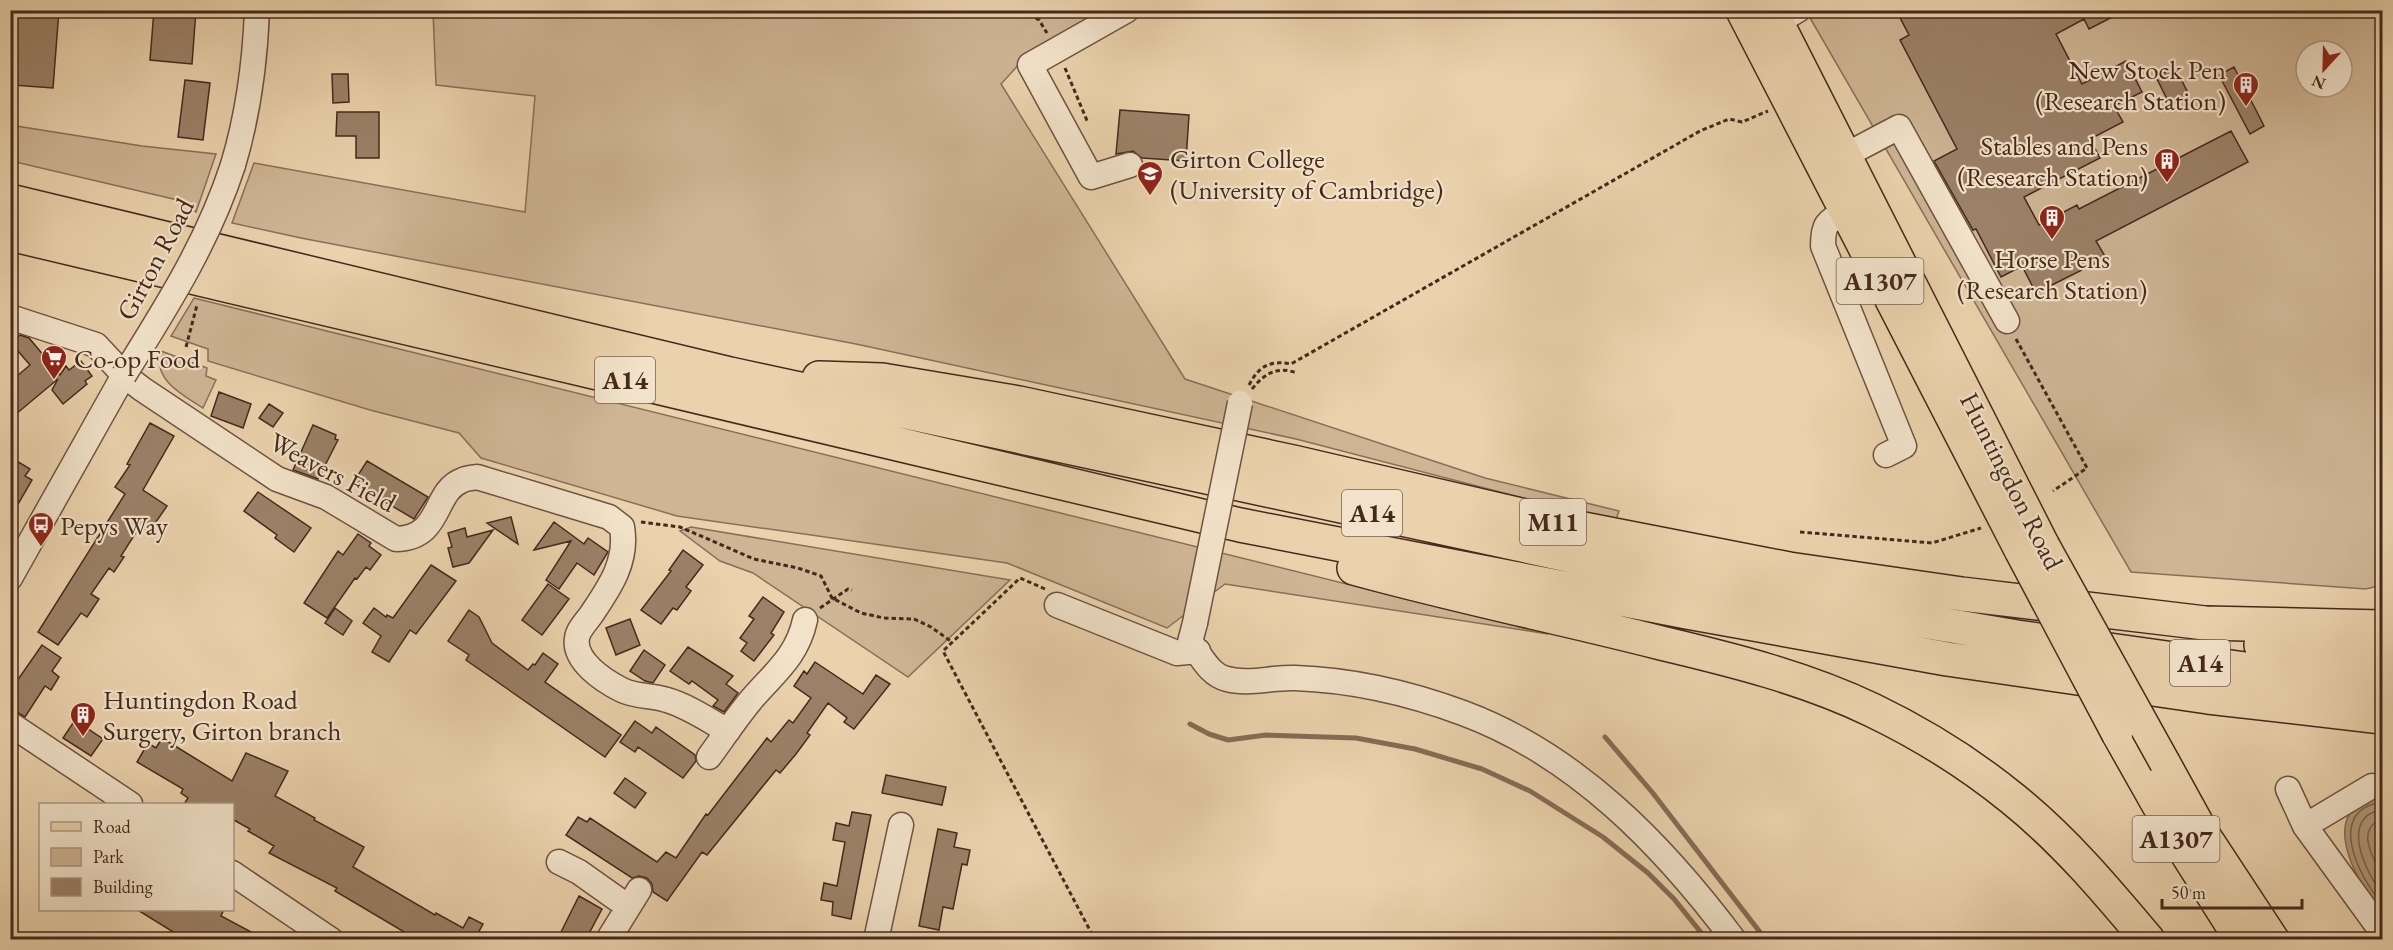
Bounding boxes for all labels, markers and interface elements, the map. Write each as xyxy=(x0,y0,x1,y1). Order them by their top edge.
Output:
north arrow xyxy=(2294,39,2354,99)
place label: New Stock Pen (Research Station) xyxy=(2035,52,2226,118)
building icon: New Stock Pen (Research Station) xyxy=(2231,70,2261,108)
text: N xyxy=(2309,70,2329,95)
place label: Stables and Pens (Research Station) xyxy=(1957,128,2148,194)
place label: Girton College (University of Cambridge) xyxy=(1170,141,1443,207)
building icon: Stables and Pens (Research Station) xyxy=(2152,146,2182,184)
school or university icon: Girton College (University of Cambridge) xyxy=(1135,159,1165,197)
street label: Girton Road xyxy=(108,192,202,326)
building icon: Horse Pens (Research Station) xyxy=(2037,203,2067,241)
place label: Horse Pens (Research Station) xyxy=(1957,241,2147,307)
road number: A1307 xyxy=(1836,258,1924,304)
place label: Co-op Food xyxy=(74,341,200,376)
supermarket icon: Co-op Food xyxy=(39,343,69,381)
road number: A14 xyxy=(595,357,655,403)
street label: Huntingdon Road xyxy=(1952,386,2072,576)
street label: Weavers Field xyxy=(264,424,403,520)
road number: A14 xyxy=(1342,490,1402,536)
road number: M11 xyxy=(1520,499,1586,545)
place label: Pepys Way xyxy=(60,508,168,543)
bus stop icon: Pepys Way xyxy=(26,510,56,548)
road number: A14 xyxy=(2170,640,2230,686)
place label: Huntingdon Road Surgery, Girton branch xyxy=(103,682,341,748)
building icon: Huntingdon Road Surgery, Girton branch xyxy=(68,700,98,738)
legend xyxy=(39,803,234,911)
text: Road xyxy=(93,815,132,838)
road number: A1307 xyxy=(2132,816,2220,862)
text: Park xyxy=(93,845,124,868)
scale bar xyxy=(2162,872,2302,910)
text: Building xyxy=(93,875,153,898)
text: 50 m xyxy=(2171,881,2206,904)

